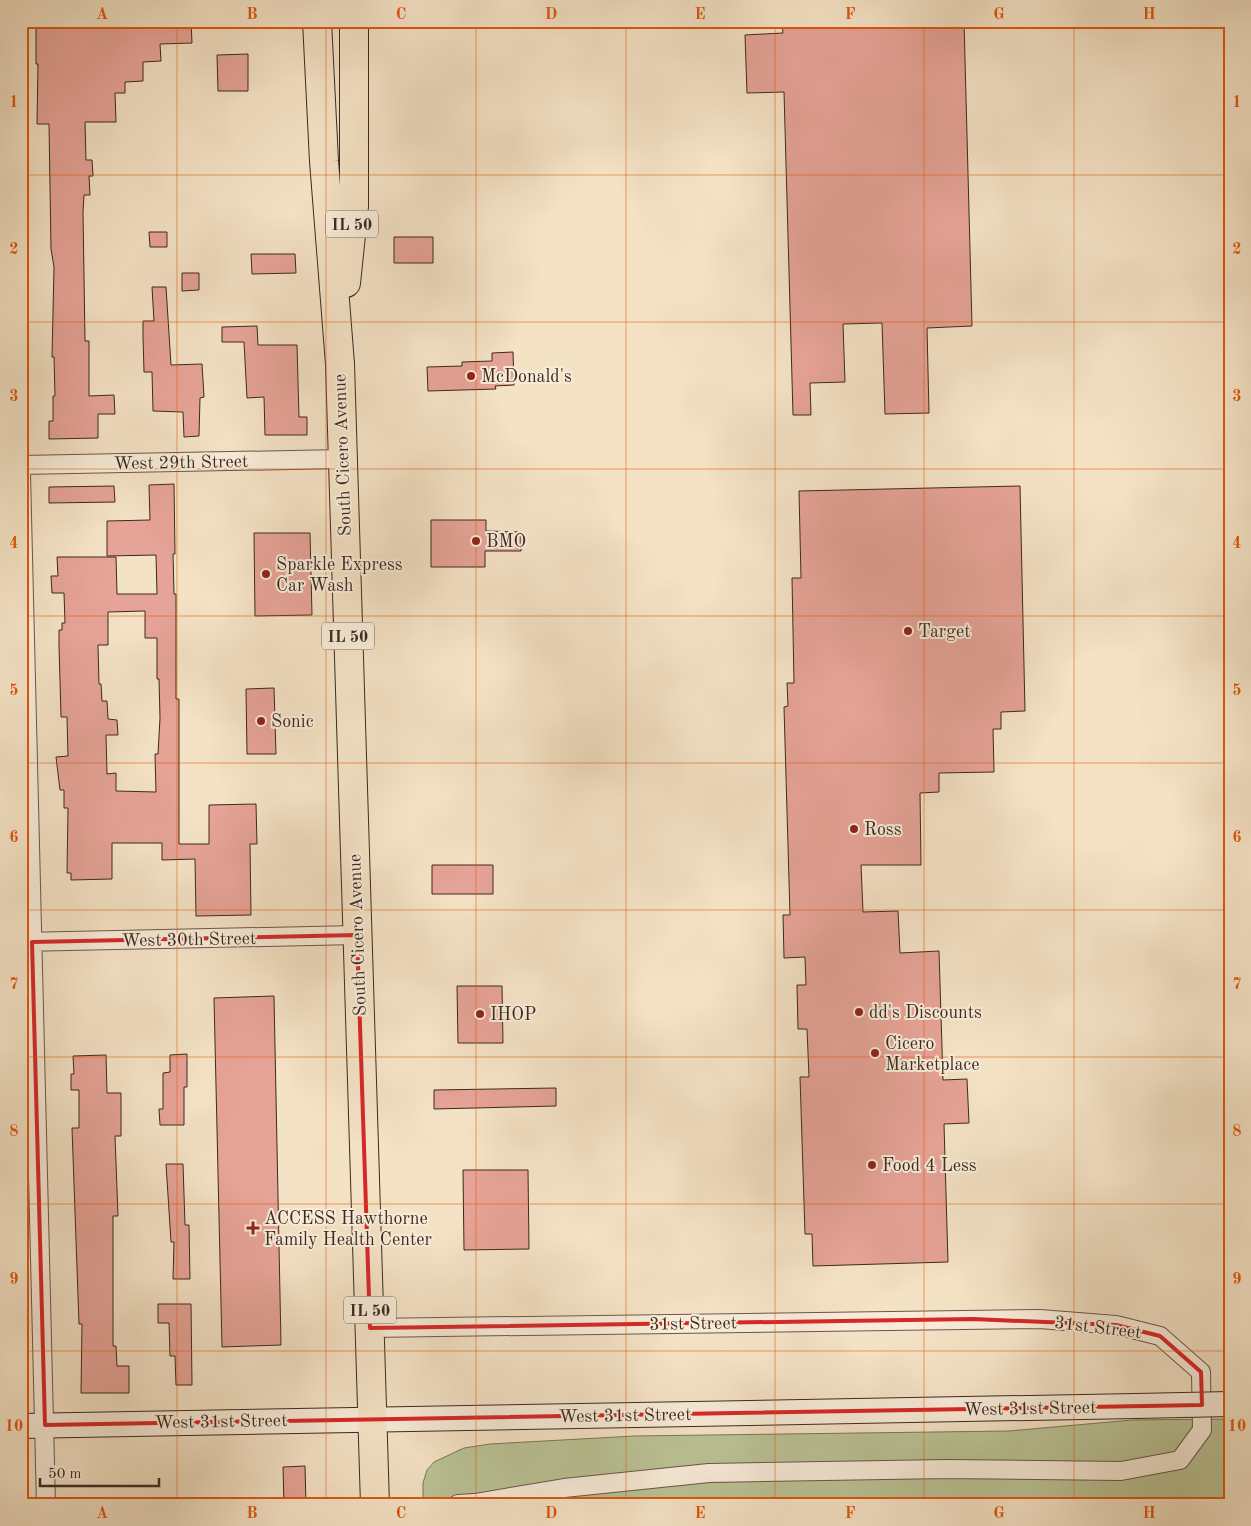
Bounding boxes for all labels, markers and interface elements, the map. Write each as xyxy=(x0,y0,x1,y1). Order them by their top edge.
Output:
text: A xyxy=(96,7,108,23)
text: B xyxy=(246,7,258,23)
text: C xyxy=(396,7,406,23)
text: D xyxy=(545,7,557,23)
text: E xyxy=(694,7,706,23)
text: F xyxy=(845,7,856,23)
text: G xyxy=(993,7,1005,23)
text: H xyxy=(1142,7,1156,23)
text: 1 xyxy=(9,95,19,111)
text: 1 xyxy=(1232,95,1242,111)
road number: IL 50 xyxy=(326,210,378,238)
text: 2 xyxy=(9,242,19,258)
text: 2 xyxy=(1232,242,1242,258)
place label: McDonald's xyxy=(481,368,572,386)
marker: McDonald's xyxy=(465,370,477,382)
street label: South Cicero Avenue xyxy=(331,373,355,536)
text: 3 xyxy=(9,389,19,405)
text: 3 xyxy=(1232,389,1242,405)
street label: West 29th Street xyxy=(114,453,248,473)
place label: BMO xyxy=(486,533,526,551)
marker: BMO xyxy=(470,535,482,547)
text: 4 xyxy=(9,536,19,552)
text: 4 xyxy=(1232,536,1242,552)
place label: Sparkle Express Car Wash xyxy=(276,556,403,595)
marker: Sparkle Express Car Wash xyxy=(260,568,272,580)
road number: IL 50 xyxy=(322,622,374,650)
place label: Target xyxy=(918,623,971,641)
marker: Target xyxy=(902,625,914,637)
text: 5 xyxy=(9,683,19,699)
text: 5 xyxy=(1232,683,1242,699)
place label: Sonic xyxy=(271,713,314,731)
marker: Sonic xyxy=(255,715,267,727)
place label: Ross xyxy=(864,821,902,839)
marker: Ross xyxy=(848,823,860,835)
text: 6 xyxy=(9,830,19,846)
text: 6 xyxy=(1232,830,1242,846)
street label: South Cicero Avenue xyxy=(346,853,370,1016)
street label: West 30th Street xyxy=(122,930,256,950)
text: 7 xyxy=(9,977,19,993)
text: 7 xyxy=(1232,977,1242,993)
place label: dd's Discounts xyxy=(869,1004,982,1022)
place label: IHOP xyxy=(490,1006,536,1024)
marker: dd's Discounts xyxy=(853,1006,865,1018)
marker: IHOP xyxy=(474,1008,486,1020)
place label: Cicero Marketplace xyxy=(885,1035,980,1074)
marker: Cicero Marketplace xyxy=(869,1047,881,1059)
text: 8 xyxy=(9,1124,19,1140)
text: 8 xyxy=(1232,1124,1242,1140)
place label: Food 4 Less xyxy=(882,1157,977,1175)
marker: Food 4 Less xyxy=(866,1159,878,1171)
place label: ACCESS Hawthorne Family Health Center xyxy=(264,1210,432,1249)
marker: ACCESS Hawthorne Family Health Center xyxy=(246,1221,260,1235)
text: 9 xyxy=(9,1272,19,1288)
text: 9 xyxy=(1232,1272,1242,1288)
road number: IL 50 xyxy=(344,1296,396,1324)
street label: 31st Street xyxy=(649,1314,737,1334)
street label: 31st Street xyxy=(1053,1314,1143,1342)
street label: West 31st Street xyxy=(964,1399,1097,1419)
street label: West 31st Street xyxy=(559,1406,692,1426)
street label: West 31st Street xyxy=(155,1412,288,1432)
text: 10 xyxy=(5,1419,23,1435)
text: 10 xyxy=(1228,1419,1246,1435)
scale bar xyxy=(40,1456,159,1488)
text: 50 m xyxy=(48,1467,82,1482)
text: A xyxy=(96,1506,108,1522)
text: B xyxy=(246,1506,258,1522)
text: C xyxy=(396,1506,406,1522)
text: D xyxy=(545,1506,557,1522)
text: E xyxy=(694,1506,706,1522)
text: F xyxy=(845,1506,856,1522)
text: G xyxy=(993,1506,1005,1522)
text: H xyxy=(1142,1506,1156,1522)

